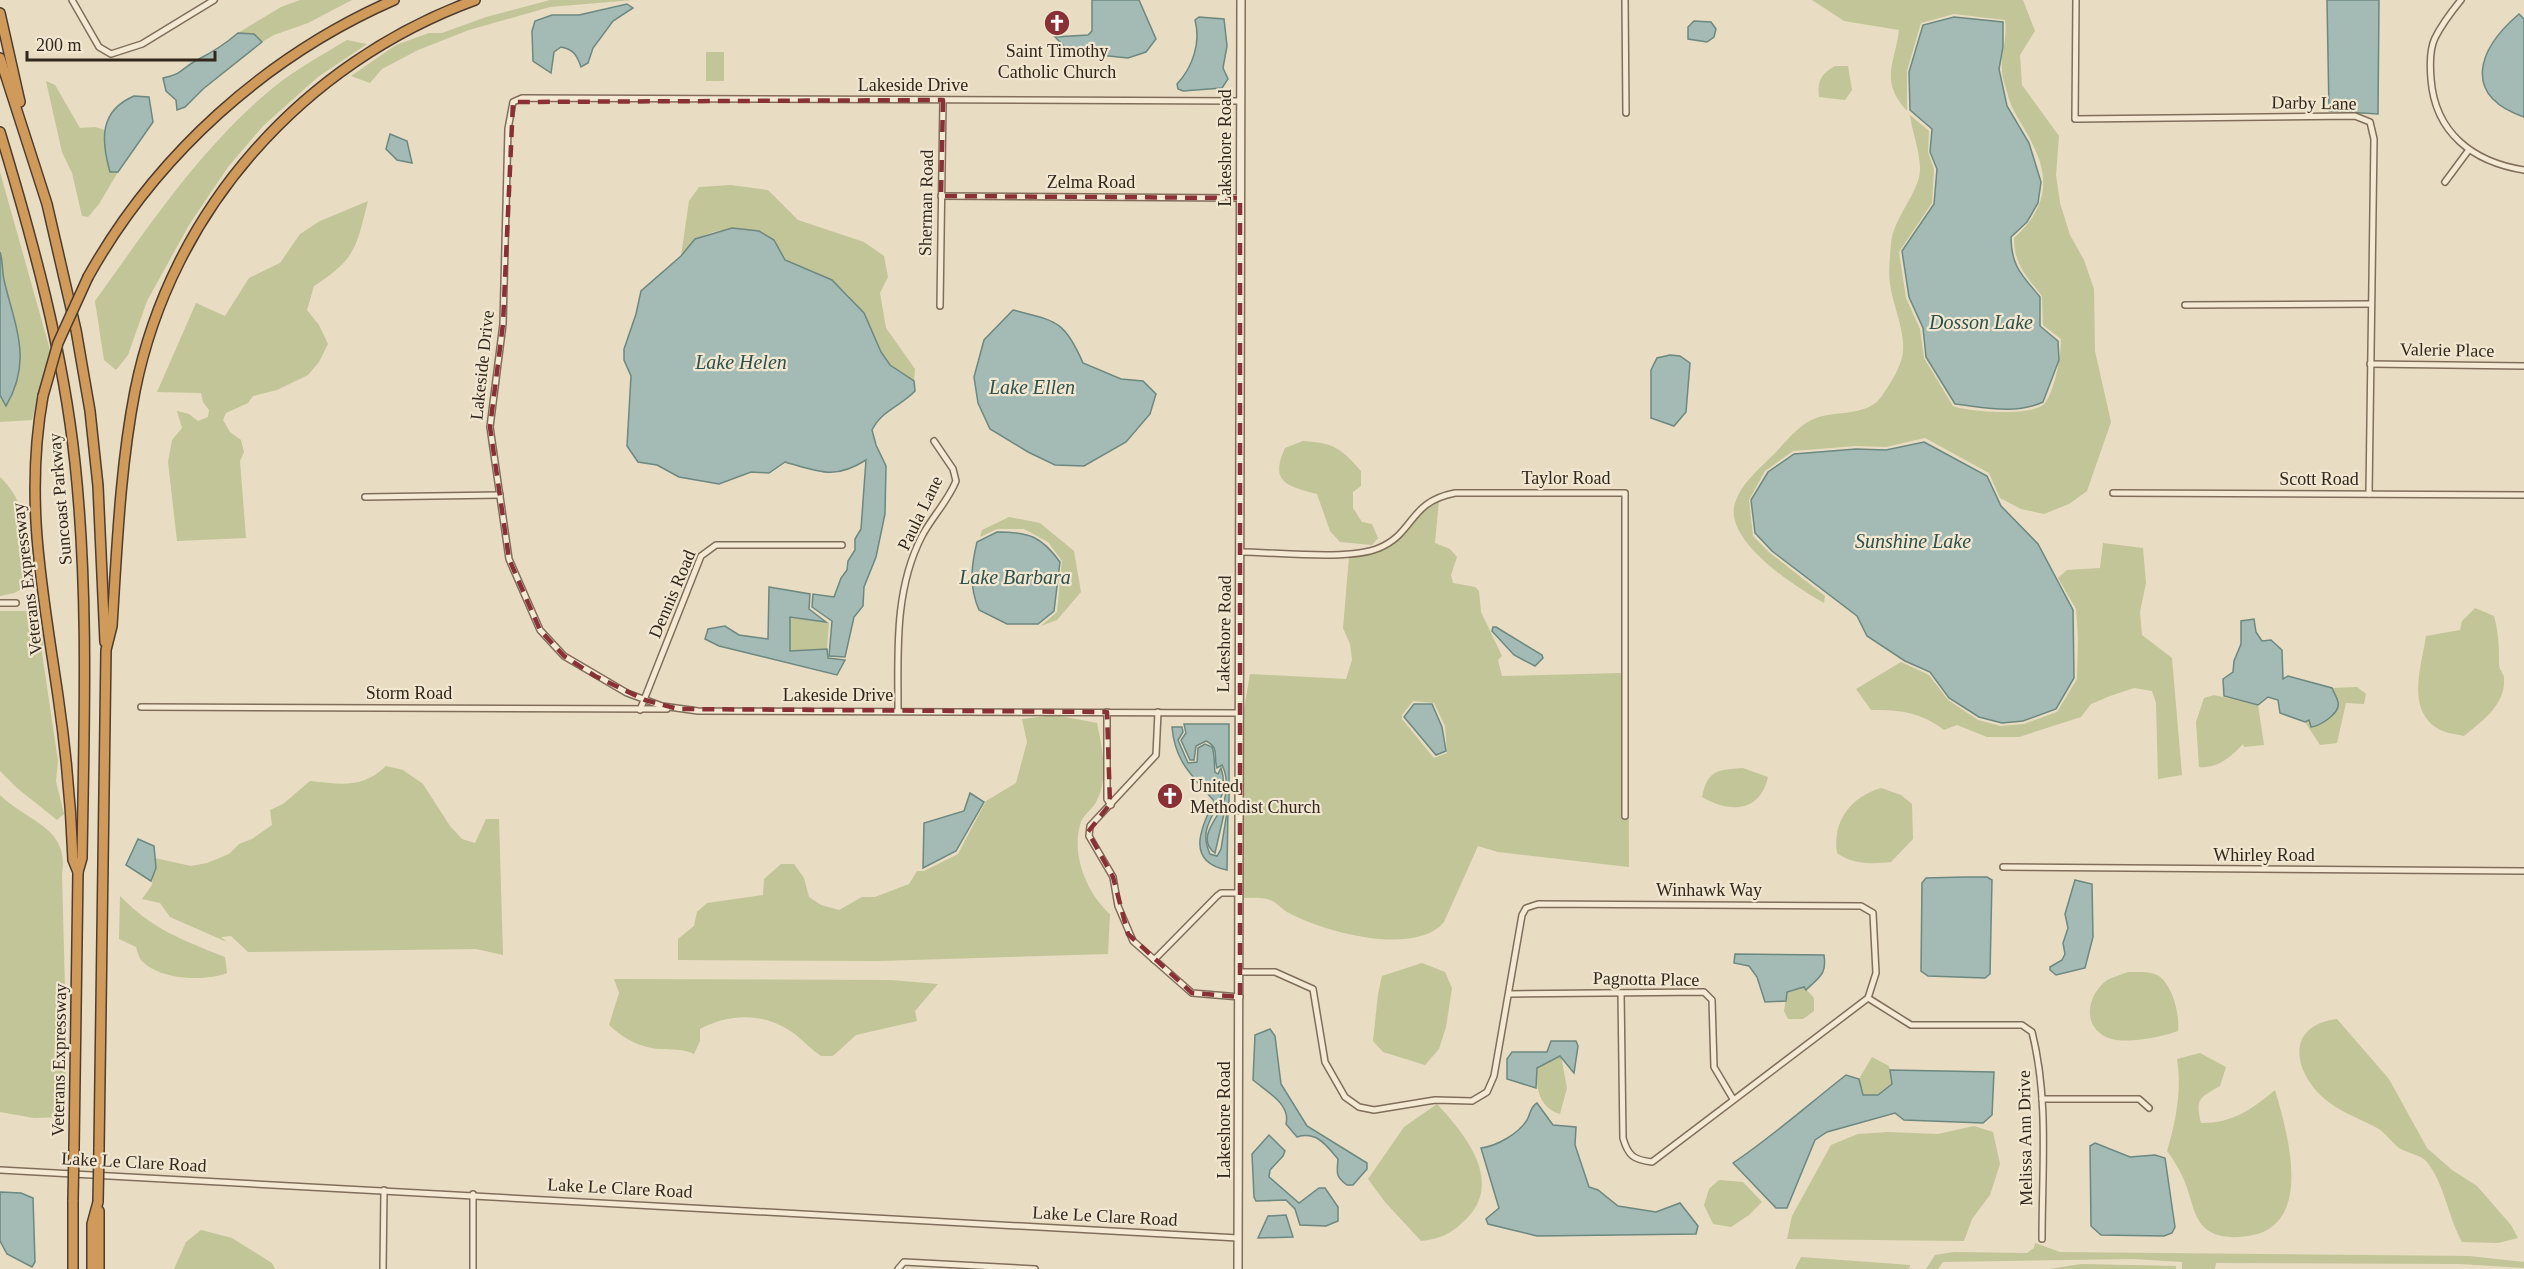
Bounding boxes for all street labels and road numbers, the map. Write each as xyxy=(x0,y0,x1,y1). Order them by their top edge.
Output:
street label: Lakeside Drive xyxy=(858,75,968,95)
street label: Lakeshore Road xyxy=(1215,89,1235,207)
street label: Darby Lane xyxy=(2271,92,2357,114)
street label: Sherman Road xyxy=(915,150,937,256)
street label: Zelma Road xyxy=(1047,172,1135,192)
street label: Lakeside Drive xyxy=(466,309,498,421)
street label: Valerie Place xyxy=(2400,339,2494,361)
street label: Suncoast Parkway xyxy=(44,432,76,566)
street label: Taylor Road xyxy=(1521,468,1611,488)
street label: Scott Road xyxy=(2279,469,2359,489)
street label: Paula Lane xyxy=(893,472,947,554)
street label: Veterans Expressway xyxy=(8,502,46,656)
street label: Dennis Road xyxy=(645,547,699,641)
street label: Lakeshore Road xyxy=(1213,575,1235,693)
street label: Storm Road xyxy=(366,683,452,703)
street label: Lakeside Drive xyxy=(783,685,893,705)
street label: Whirley Road xyxy=(2213,845,2315,865)
street label: Winhawk Way xyxy=(1656,880,1762,900)
street label: Pagnotta Place xyxy=(1593,968,1699,990)
street label: Veterans Expressway xyxy=(48,983,70,1137)
street label: Lakeshore Road xyxy=(1214,1061,1234,1179)
street label: Melissa Ann Drive xyxy=(2014,1070,2036,1206)
street label: Lake Le Clare Road xyxy=(61,1148,207,1176)
street label: Lake Le Clare Road xyxy=(547,1174,693,1202)
street label: Lake Le Clare Road xyxy=(1032,1202,1178,1230)

